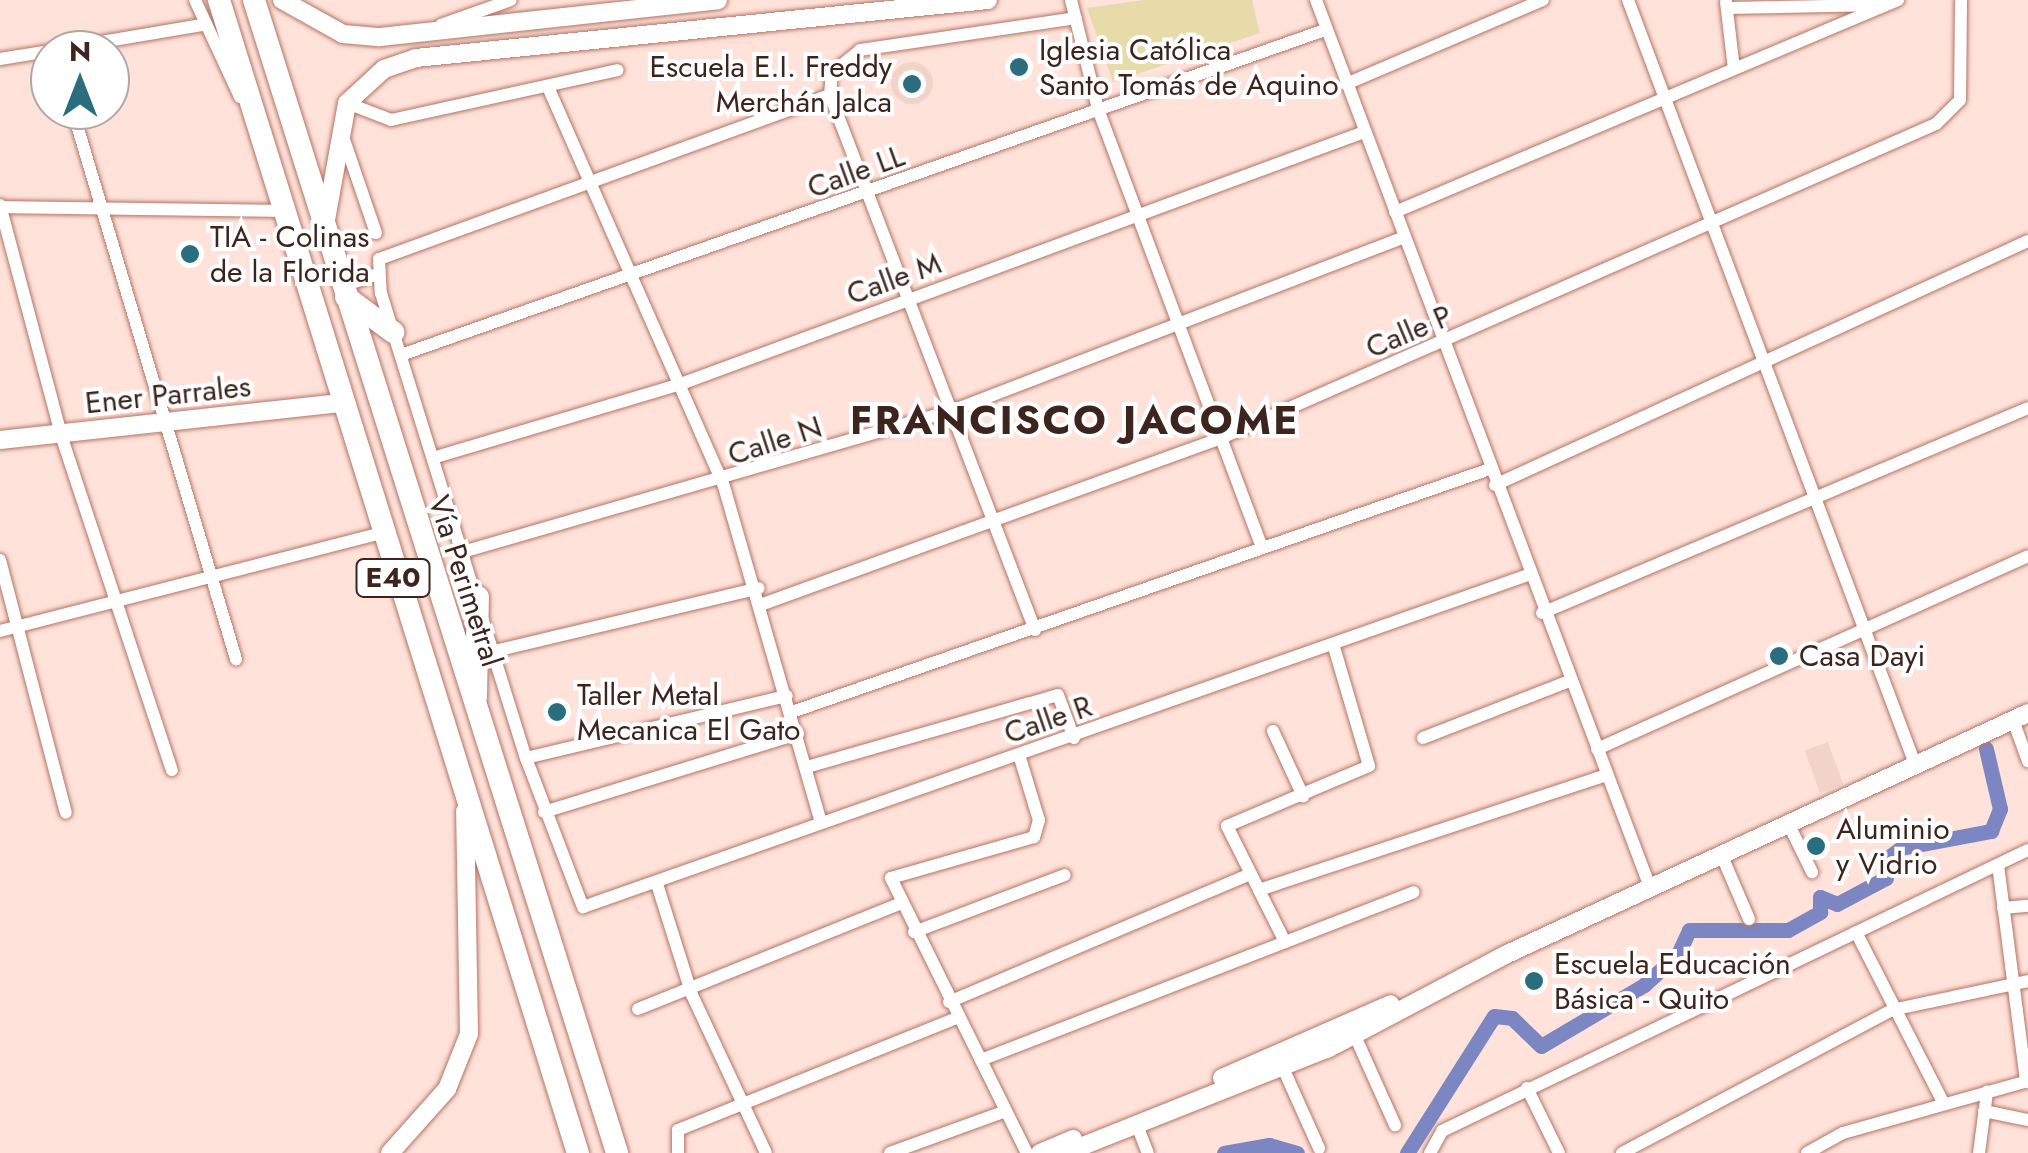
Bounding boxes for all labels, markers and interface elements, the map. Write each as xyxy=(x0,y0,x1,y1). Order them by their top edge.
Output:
north arrow xyxy=(30,30,130,130)
text: N xyxy=(69,31,91,72)
place label: Iglesia Católica Santo Tomás de Aquino xyxy=(1039,32,1339,102)
place label: Escuela E.I. Freddy Merchán Jalca xyxy=(650,49,892,120)
marker: Iglesia Católica Santo Tomás de Aquino xyxy=(1008,56,1030,78)
marker: Escuela E.I. Freddy Merchán Jalca xyxy=(901,73,923,95)
street label: Calle LL xyxy=(803,138,909,206)
place label: TIA - Colinas de la Florida xyxy=(210,219,370,290)
marker: TIA - Colinas de la Florida xyxy=(179,243,201,265)
street label: Calle M xyxy=(842,245,946,313)
street label: Calle P xyxy=(1361,298,1457,366)
street label: Ener Parrales xyxy=(83,368,253,422)
district label: FRANCISCO JACOME xyxy=(850,396,1300,444)
street label: Calle N xyxy=(724,409,826,473)
street label: Vía Perimetral xyxy=(420,491,510,671)
road number: E40 xyxy=(356,555,430,601)
place label: Casa Dayi xyxy=(1799,638,1925,674)
marker: Casa Dayi xyxy=(1768,645,1790,667)
place label: Taller Metal Mecanica El Gato xyxy=(577,677,800,748)
street label: Calle R xyxy=(1000,688,1096,752)
marker: Taller Metal Mecanica El Gato xyxy=(546,701,568,723)
place label: Aluminio y Vidrio xyxy=(1836,811,1950,882)
marker: Aluminio y Vidrio xyxy=(1805,835,1827,857)
place label: Escuela Educación Básica - Quito xyxy=(1554,946,1791,1016)
marker: Escuela Educación Básica - Quito xyxy=(1523,970,1545,992)

